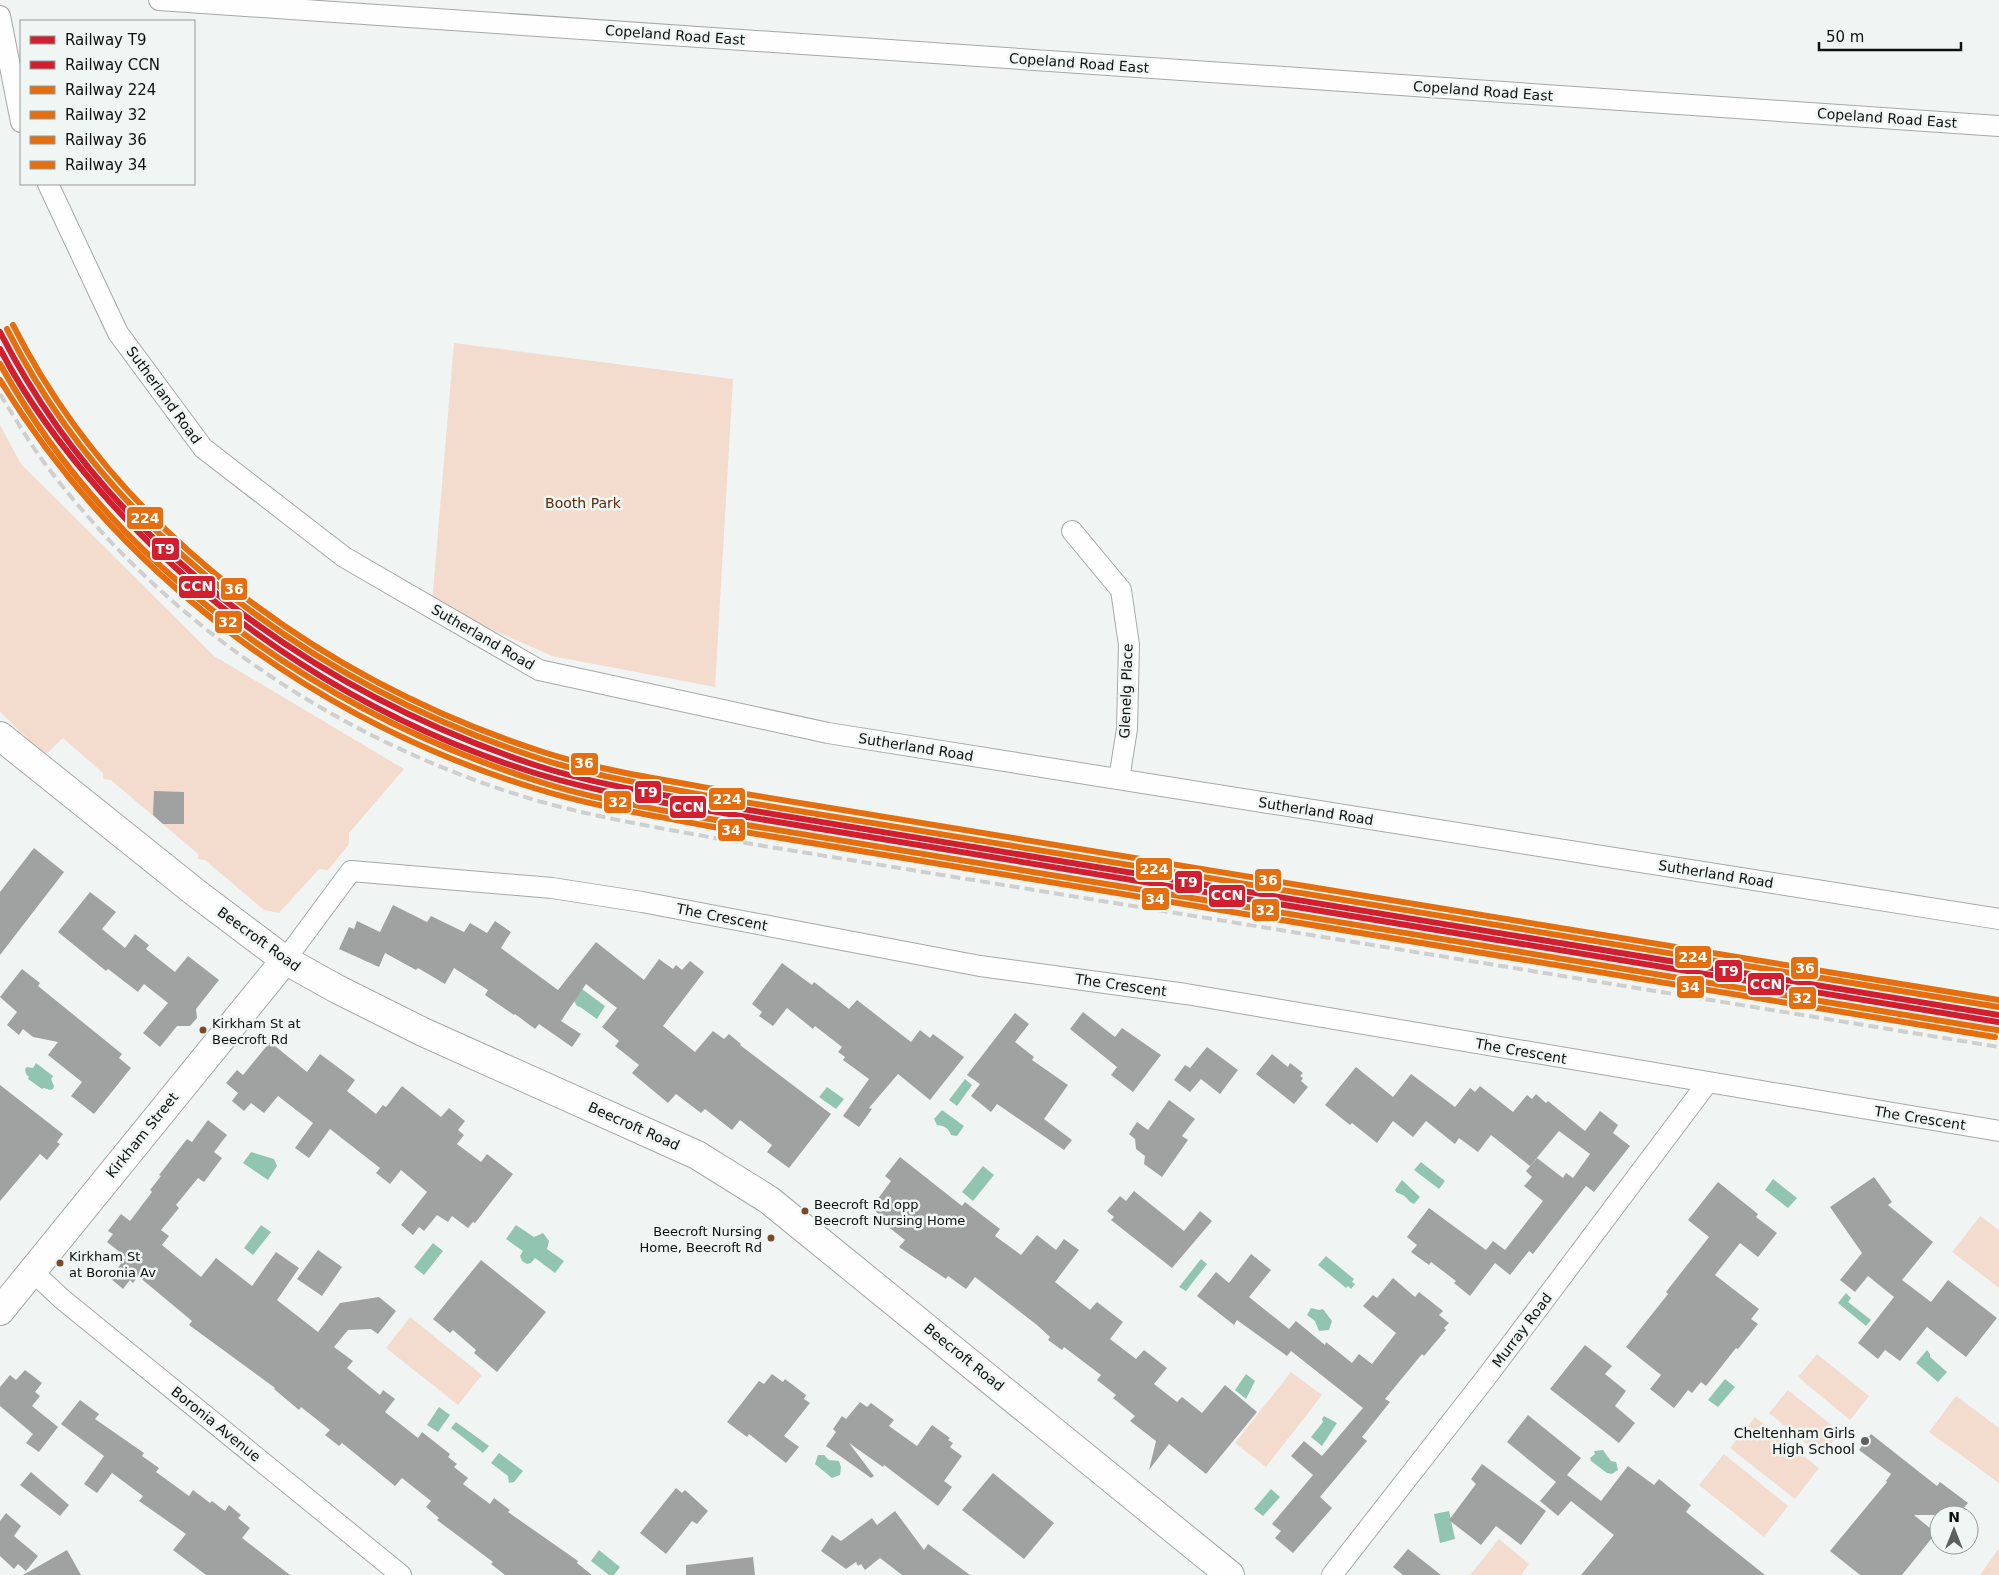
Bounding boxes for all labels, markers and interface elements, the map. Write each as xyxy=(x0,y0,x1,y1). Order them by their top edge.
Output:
legend xyxy=(20,20,195,185)
scale bar xyxy=(1819,20,1962,52)
street label: Copeland Road East xyxy=(604,22,746,48)
text: 50 m xyxy=(1826,28,1864,46)
text: Railway T9 xyxy=(65,31,146,49)
street label: Copeland Road East xyxy=(1008,50,1150,76)
text: Railway CCN xyxy=(65,56,160,74)
street label: Copeland Road East xyxy=(1412,78,1554,104)
text: Railway 224 xyxy=(65,81,156,99)
street label: Copeland Road East xyxy=(1816,105,1958,131)
text: Railway 32 xyxy=(65,106,147,124)
text: Railway 36 xyxy=(65,131,147,149)
text: Railway 34 xyxy=(65,156,147,174)
street label: Sutherland Road xyxy=(123,343,205,447)
park label: Booth Park xyxy=(545,495,622,511)
line badge: 224 xyxy=(126,506,164,530)
text: 224 xyxy=(130,510,160,526)
line badge: T9 xyxy=(151,537,180,561)
text: T9 xyxy=(155,541,175,557)
line badge: CCN xyxy=(178,575,216,599)
line badge: 36 xyxy=(220,577,248,601)
text: CCN xyxy=(181,578,213,594)
text: 36 xyxy=(224,581,244,597)
street label: Sutherland Road xyxy=(429,601,537,673)
line badge: 32 xyxy=(214,610,243,634)
text: 32 xyxy=(218,614,238,630)
street label: Glenelg Place xyxy=(1116,643,1136,739)
street label: Sutherland Road xyxy=(857,730,975,764)
line badge: 36 xyxy=(570,752,599,776)
text: 36 xyxy=(574,755,594,771)
line badge: T9 xyxy=(634,780,662,804)
text: T9 xyxy=(638,784,658,800)
line badge: 224 xyxy=(708,787,746,811)
line badge: 32 xyxy=(603,790,632,814)
text: 224 xyxy=(712,791,742,807)
text: 32 xyxy=(608,794,628,810)
street label: Sutherland Road xyxy=(1257,794,1375,828)
line badge: CCN xyxy=(669,795,707,819)
text: CCN xyxy=(672,799,704,815)
line badge: 34 xyxy=(717,818,746,842)
text: 34 xyxy=(721,822,741,838)
line badge: 224 xyxy=(1135,857,1173,881)
street label: Sutherland Road xyxy=(1657,857,1775,891)
text: 224 xyxy=(1139,861,1169,877)
line badge: 36 xyxy=(1254,868,1282,892)
line badge: T9 xyxy=(1174,870,1203,894)
text: 36 xyxy=(1258,872,1278,888)
text: T9 xyxy=(1178,874,1198,890)
line badge: CCN xyxy=(1208,884,1246,908)
line badge: 34 xyxy=(1141,887,1170,911)
text: CCN xyxy=(1211,887,1243,903)
text: 34 xyxy=(1145,891,1165,907)
line badge: 32 xyxy=(1251,898,1280,922)
street label: The Crescent xyxy=(674,900,769,934)
text: 32 xyxy=(1255,902,1275,918)
street label: Beecroft Road xyxy=(215,904,303,974)
line badge: 224 xyxy=(1674,945,1712,969)
text: 224 xyxy=(1678,949,1708,965)
line badge: 36 xyxy=(1790,956,1819,980)
line badge: T9 xyxy=(1714,959,1743,983)
text: 36 xyxy=(1795,960,1815,976)
text: T9 xyxy=(1719,963,1739,979)
street label: The Crescent xyxy=(1073,971,1168,999)
line badge: CCN xyxy=(1747,972,1785,996)
line badge: 34 xyxy=(1676,975,1705,999)
text: CCN xyxy=(1750,976,1782,992)
text: 34 xyxy=(1680,979,1700,995)
line badge: 32 xyxy=(1788,986,1817,1010)
text: 32 xyxy=(1792,990,1812,1006)
place label: Kirkham St at Beecroft Rd xyxy=(212,1016,301,1047)
marker: Kirkham St at Beecroft Rd xyxy=(198,1025,208,1035)
street label: The Crescent xyxy=(1473,1035,1568,1067)
street label: Kirkham Street xyxy=(103,1089,182,1181)
street label: Beecroft Road xyxy=(586,1099,682,1153)
street label: The Crescent xyxy=(1872,1103,1967,1133)
place label: Beecroft Rd opp Beecroft Nursing Home xyxy=(814,1197,965,1228)
marker: Beecroft Rd opp Beecroft Nursing Home xyxy=(800,1206,810,1216)
place label: Beecroft Nursing Home, Beecroft Rd xyxy=(639,1224,762,1255)
marker: Beecroft Nursing Home, Beecroft Rd xyxy=(766,1233,776,1243)
place label: Kirkham St at Boronia Av xyxy=(69,1249,156,1280)
marker: Kirkham St at Boronia Av xyxy=(55,1258,65,1268)
street label: Murray Road xyxy=(1489,1290,1555,1370)
street label: Beecroft Road xyxy=(921,1320,1007,1394)
street label: Boronia Avenue xyxy=(168,1383,264,1465)
place label: Cheltenham Girls High School xyxy=(1734,1425,1855,1457)
marker: Cheltenham Girls High School xyxy=(1859,1435,1871,1447)
north arrow xyxy=(1929,1505,1979,1555)
text: N xyxy=(1948,1509,1960,1525)

